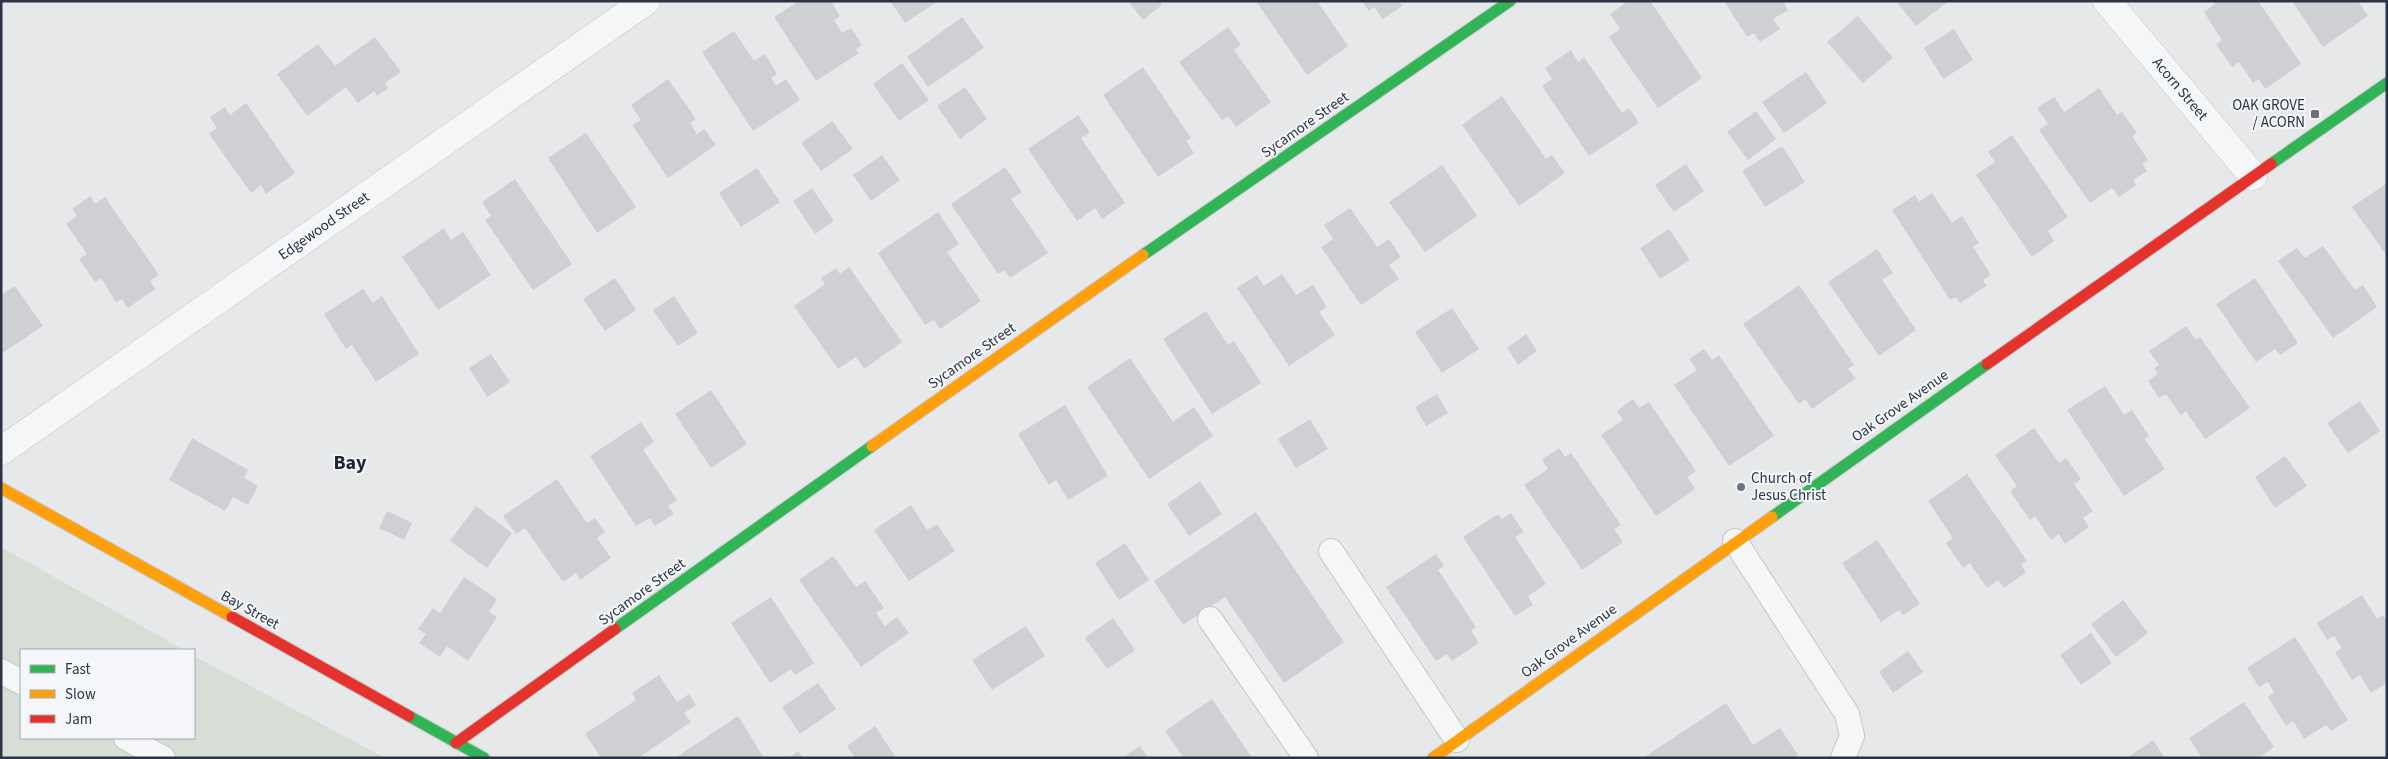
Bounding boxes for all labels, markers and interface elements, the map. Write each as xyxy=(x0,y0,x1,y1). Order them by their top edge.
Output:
street label: Acorn Street xyxy=(2147,53,2213,125)
street label: Sycamore Street xyxy=(1257,87,1353,163)
place label: OAK GROVE / ACORN xyxy=(2232,95,2305,133)
marker: OAK GROVE / ACORN xyxy=(2309,108,2321,120)
street label: Edgewood Street xyxy=(274,187,374,265)
street label: Sycamore Street xyxy=(924,318,1020,394)
street label: Oak Grove Avenue xyxy=(1847,365,1953,447)
district label: Bay xyxy=(333,449,367,477)
place label: Church of Jesus Christ xyxy=(1751,468,1826,506)
marker: Church of Jesus Christ xyxy=(1735,481,1747,493)
street label: Sycamore Street xyxy=(594,553,690,631)
street label: Bay Street xyxy=(217,585,283,635)
street label: Oak Grove Avenue xyxy=(1517,599,1621,683)
legend xyxy=(20,649,195,739)
text: Fast xyxy=(65,659,91,680)
text: Slow xyxy=(65,684,96,705)
text: Jam xyxy=(65,709,92,730)

